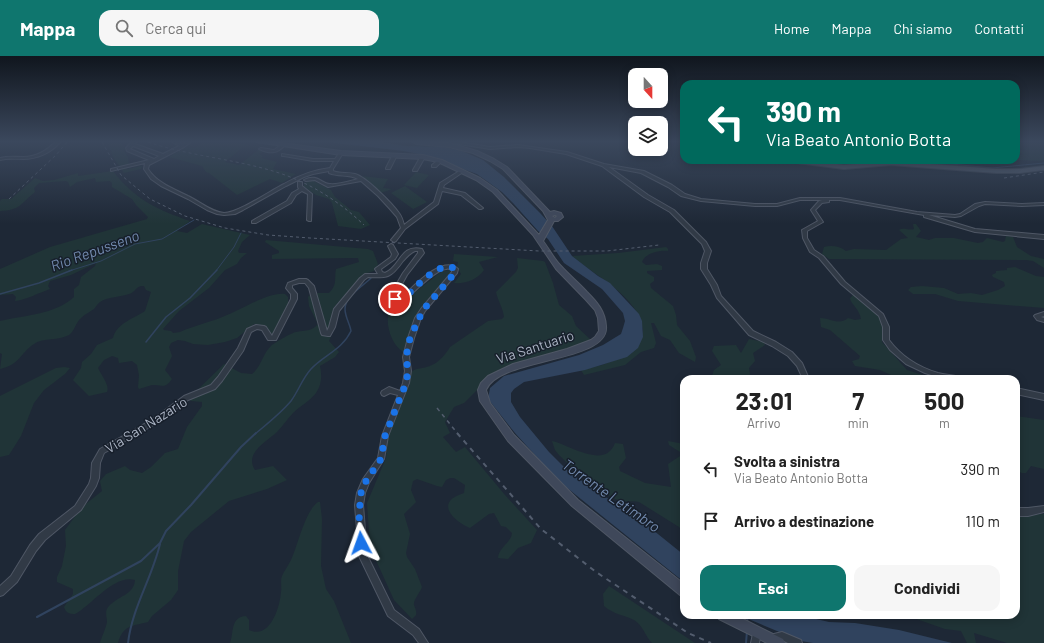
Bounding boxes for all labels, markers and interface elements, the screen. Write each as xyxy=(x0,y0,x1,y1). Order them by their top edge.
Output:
search box xyxy=(99,10,379,46)
text: Mappa xyxy=(20,17,75,40)
icon: search xyxy=(113,17,135,39)
text: Cerca qui xyxy=(145,19,206,37)
text: Home xyxy=(774,20,810,37)
text: Mappa xyxy=(832,20,871,37)
text: Chi siamo xyxy=(893,20,952,37)
text: Contatti xyxy=(974,20,1024,37)
north arrow xyxy=(628,68,668,108)
map controls xyxy=(628,68,668,156)
text: 390 m xyxy=(766,94,841,128)
icon: left xyxy=(700,96,752,148)
button: layers xyxy=(628,116,668,156)
text: Via Beato Antonio Botta xyxy=(766,128,951,150)
water label: Rio Repusseno xyxy=(48,226,142,274)
pin xyxy=(378,282,412,316)
icon: arrive xyxy=(384,288,406,310)
street label: Via Santuario xyxy=(494,326,576,367)
text: 23:01 xyxy=(735,386,792,415)
text: 7 xyxy=(852,386,864,415)
text: 500 xyxy=(924,386,965,415)
street label: Via San Nazario xyxy=(101,393,190,457)
text: Arrivo xyxy=(747,415,781,431)
text: min xyxy=(848,415,869,431)
text: m xyxy=(939,415,950,431)
text: Svolta a sinistra xyxy=(734,452,840,470)
water label: Torrente Letimbro xyxy=(559,455,664,536)
icon: left xyxy=(700,458,722,480)
text: 390 m xyxy=(961,460,1000,478)
text: Via Beato Antonio Botta xyxy=(734,470,868,486)
icon: arrive xyxy=(700,510,722,532)
text: Arrivo a destinazione xyxy=(734,512,874,530)
text: 110 m xyxy=(966,512,1000,530)
position arrow xyxy=(340,522,382,564)
button: Esci xyxy=(700,565,846,611)
button: Condividi xyxy=(854,565,1000,611)

